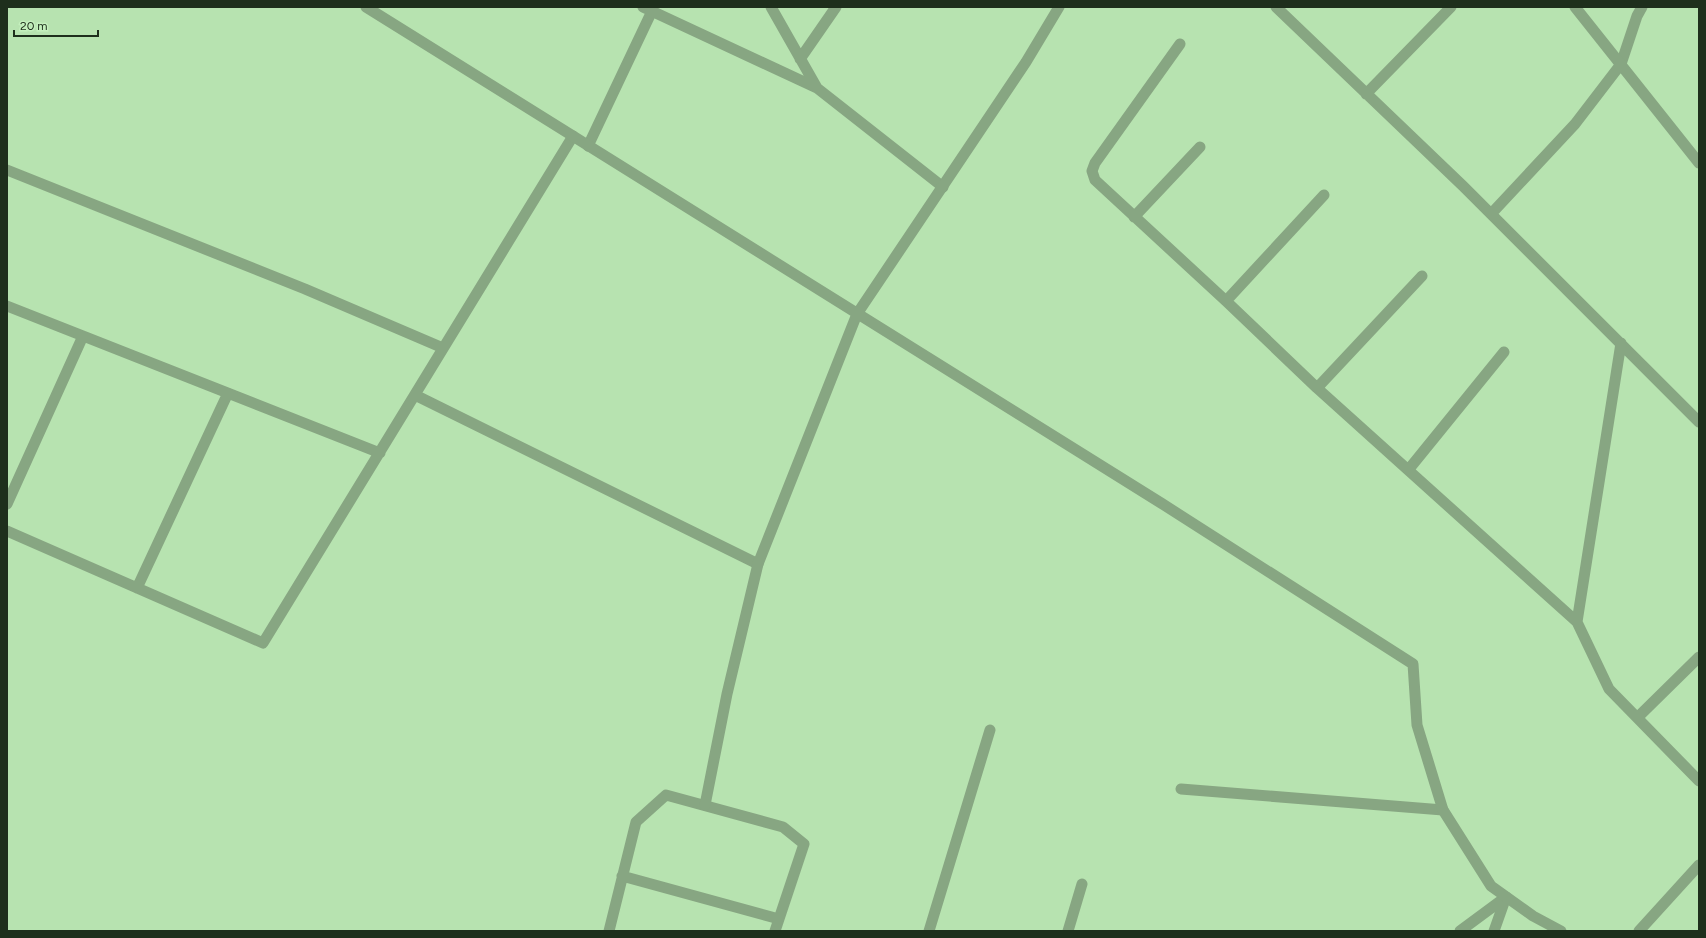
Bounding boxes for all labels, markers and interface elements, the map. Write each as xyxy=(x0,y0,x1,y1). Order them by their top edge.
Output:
scale bar xyxy=(14,12,98,38)
text: 20 m xyxy=(20,19,48,33)

